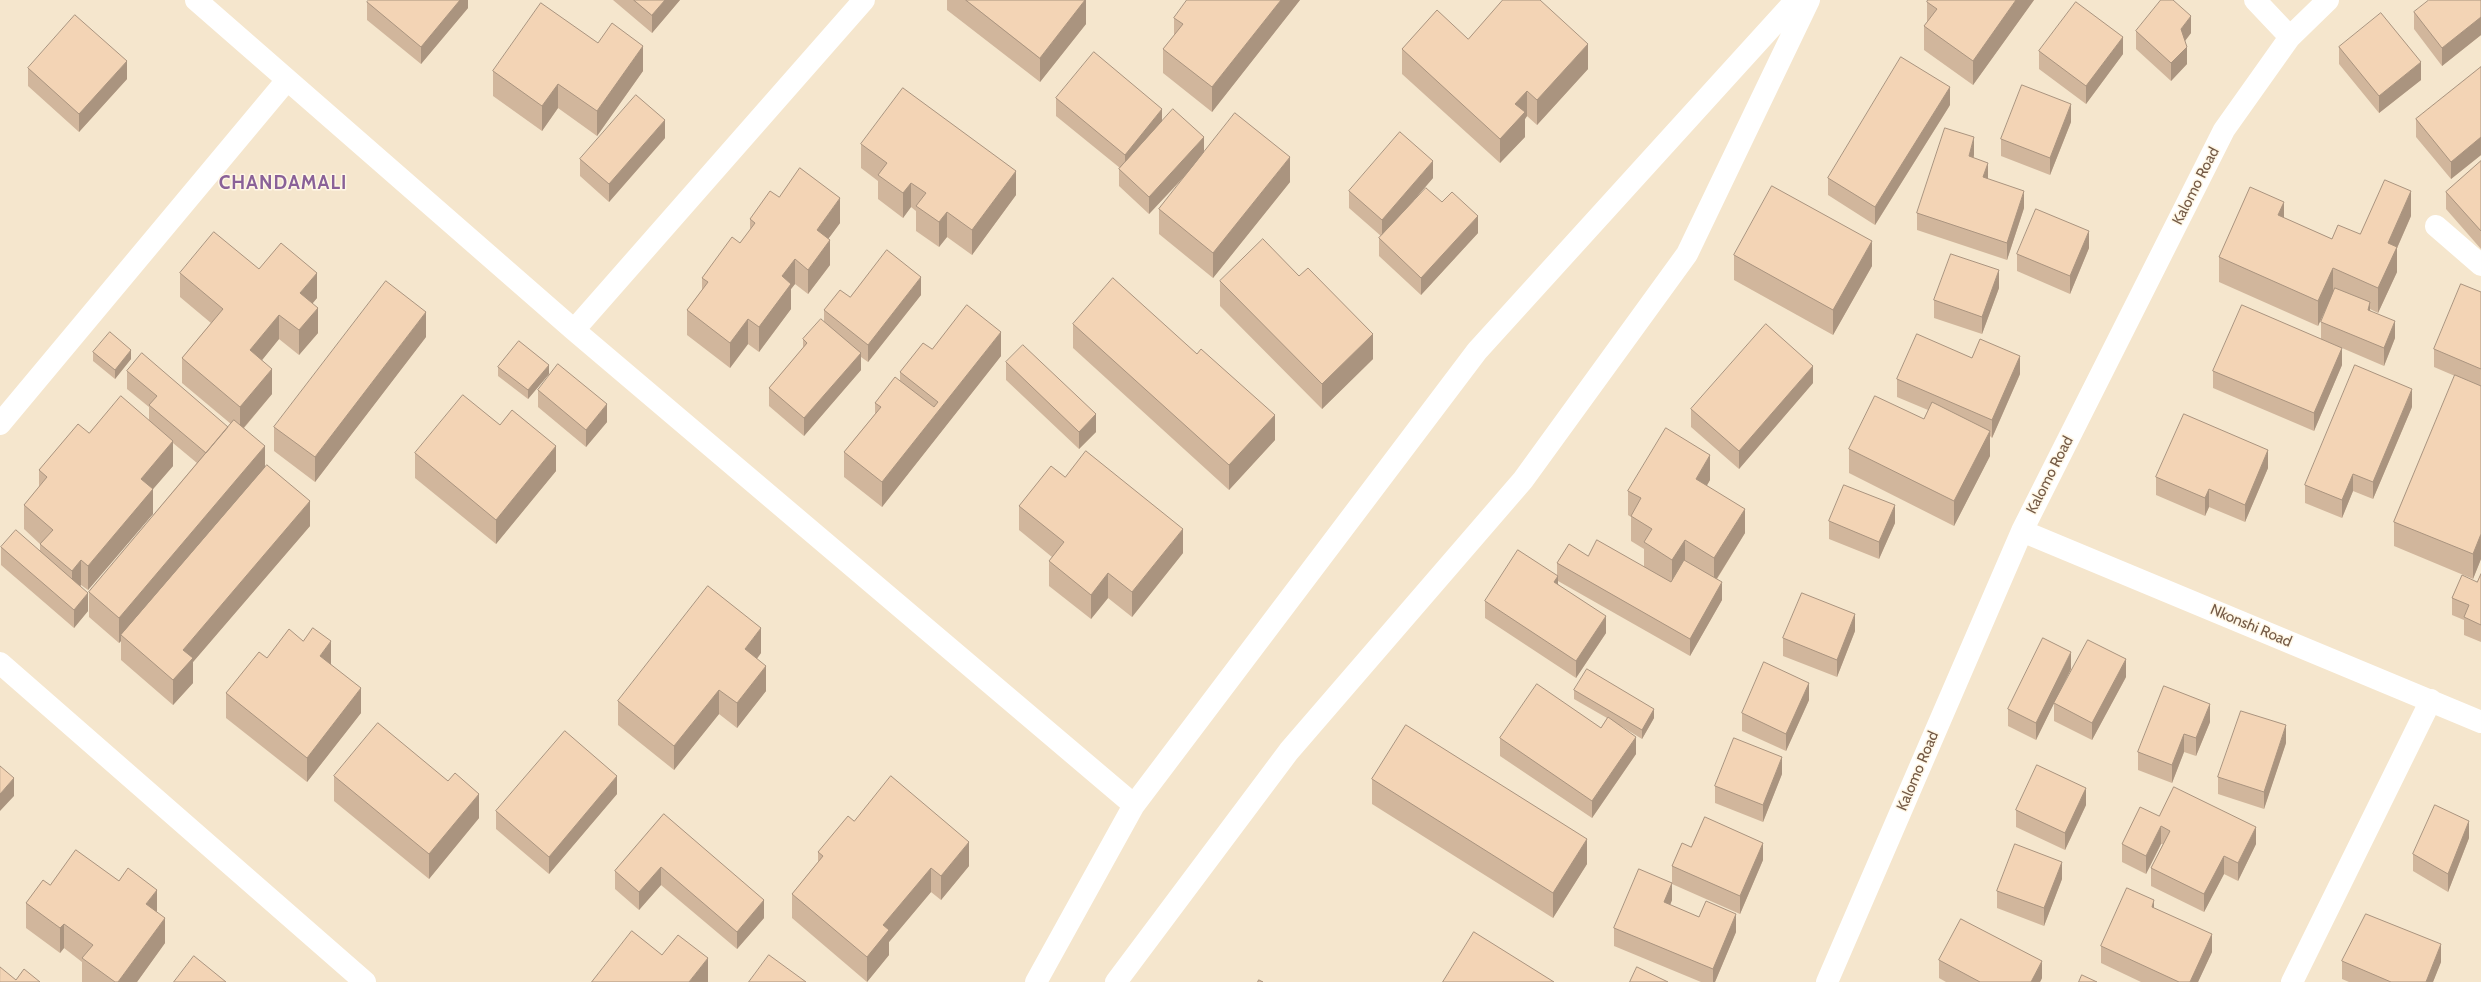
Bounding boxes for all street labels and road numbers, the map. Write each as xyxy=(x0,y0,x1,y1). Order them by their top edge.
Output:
street label: Kalomo Road xyxy=(2169,144,2223,228)
street label: Kalomo Road xyxy=(2023,433,2077,517)
street label: Nkonshi Road xyxy=(2207,601,2295,651)
street label: Kalomo Road xyxy=(1893,728,1943,814)

